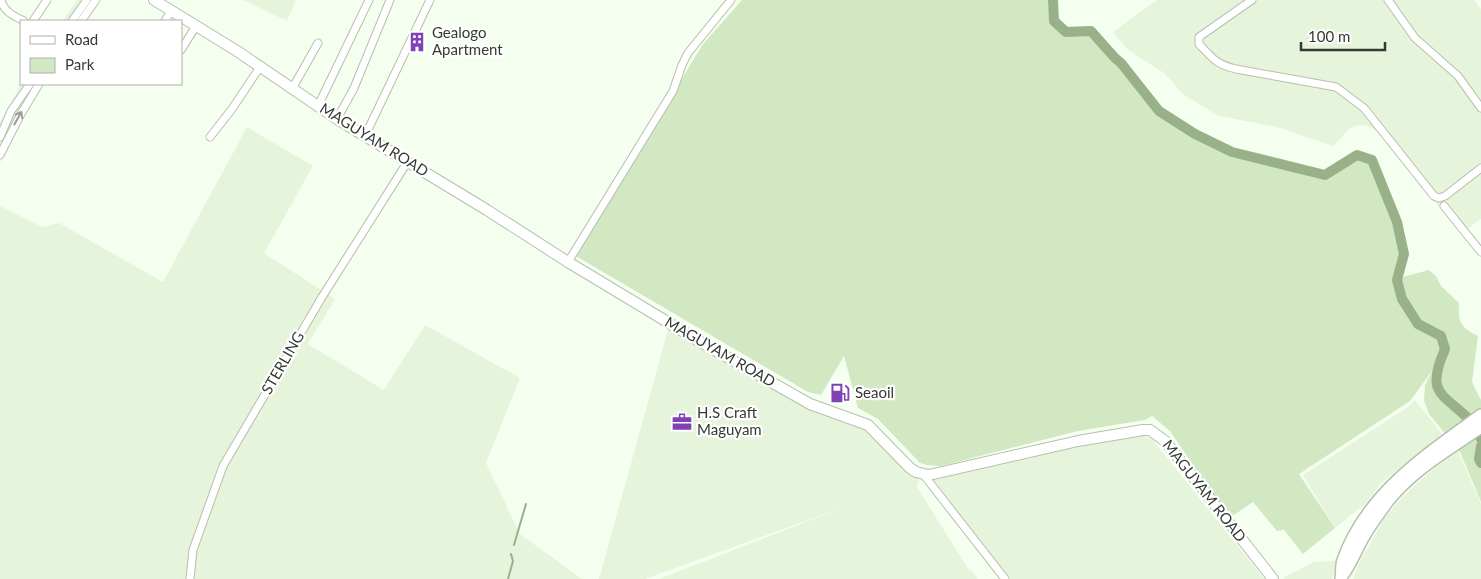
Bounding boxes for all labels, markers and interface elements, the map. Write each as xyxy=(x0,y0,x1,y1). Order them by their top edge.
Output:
legend xyxy=(20,20,182,85)
scale bar xyxy=(1301,20,1385,52)
place label: Gealogo Apartment xyxy=(432,23,503,58)
text: 100 m xyxy=(1308,27,1350,45)
text: Road xyxy=(65,30,98,48)
building icon: Gealogo Apartment xyxy=(406,31,428,53)
text: Park xyxy=(65,55,95,73)
street label: MAGUYAM ROAD xyxy=(317,99,432,180)
one-way arrow xyxy=(14,112,24,126)
street label: MAGUYAM ROAD xyxy=(662,312,779,390)
street label: STERLING xyxy=(257,328,307,397)
fuel station icon: Seaoil xyxy=(829,382,851,404)
place label: Seaoil xyxy=(855,383,894,401)
place label: H.S Craft Maguyam xyxy=(697,403,762,438)
office icon: H.S Craft Maguyam xyxy=(671,411,693,433)
street label: MAGUYAM ROAD xyxy=(1159,436,1250,545)

